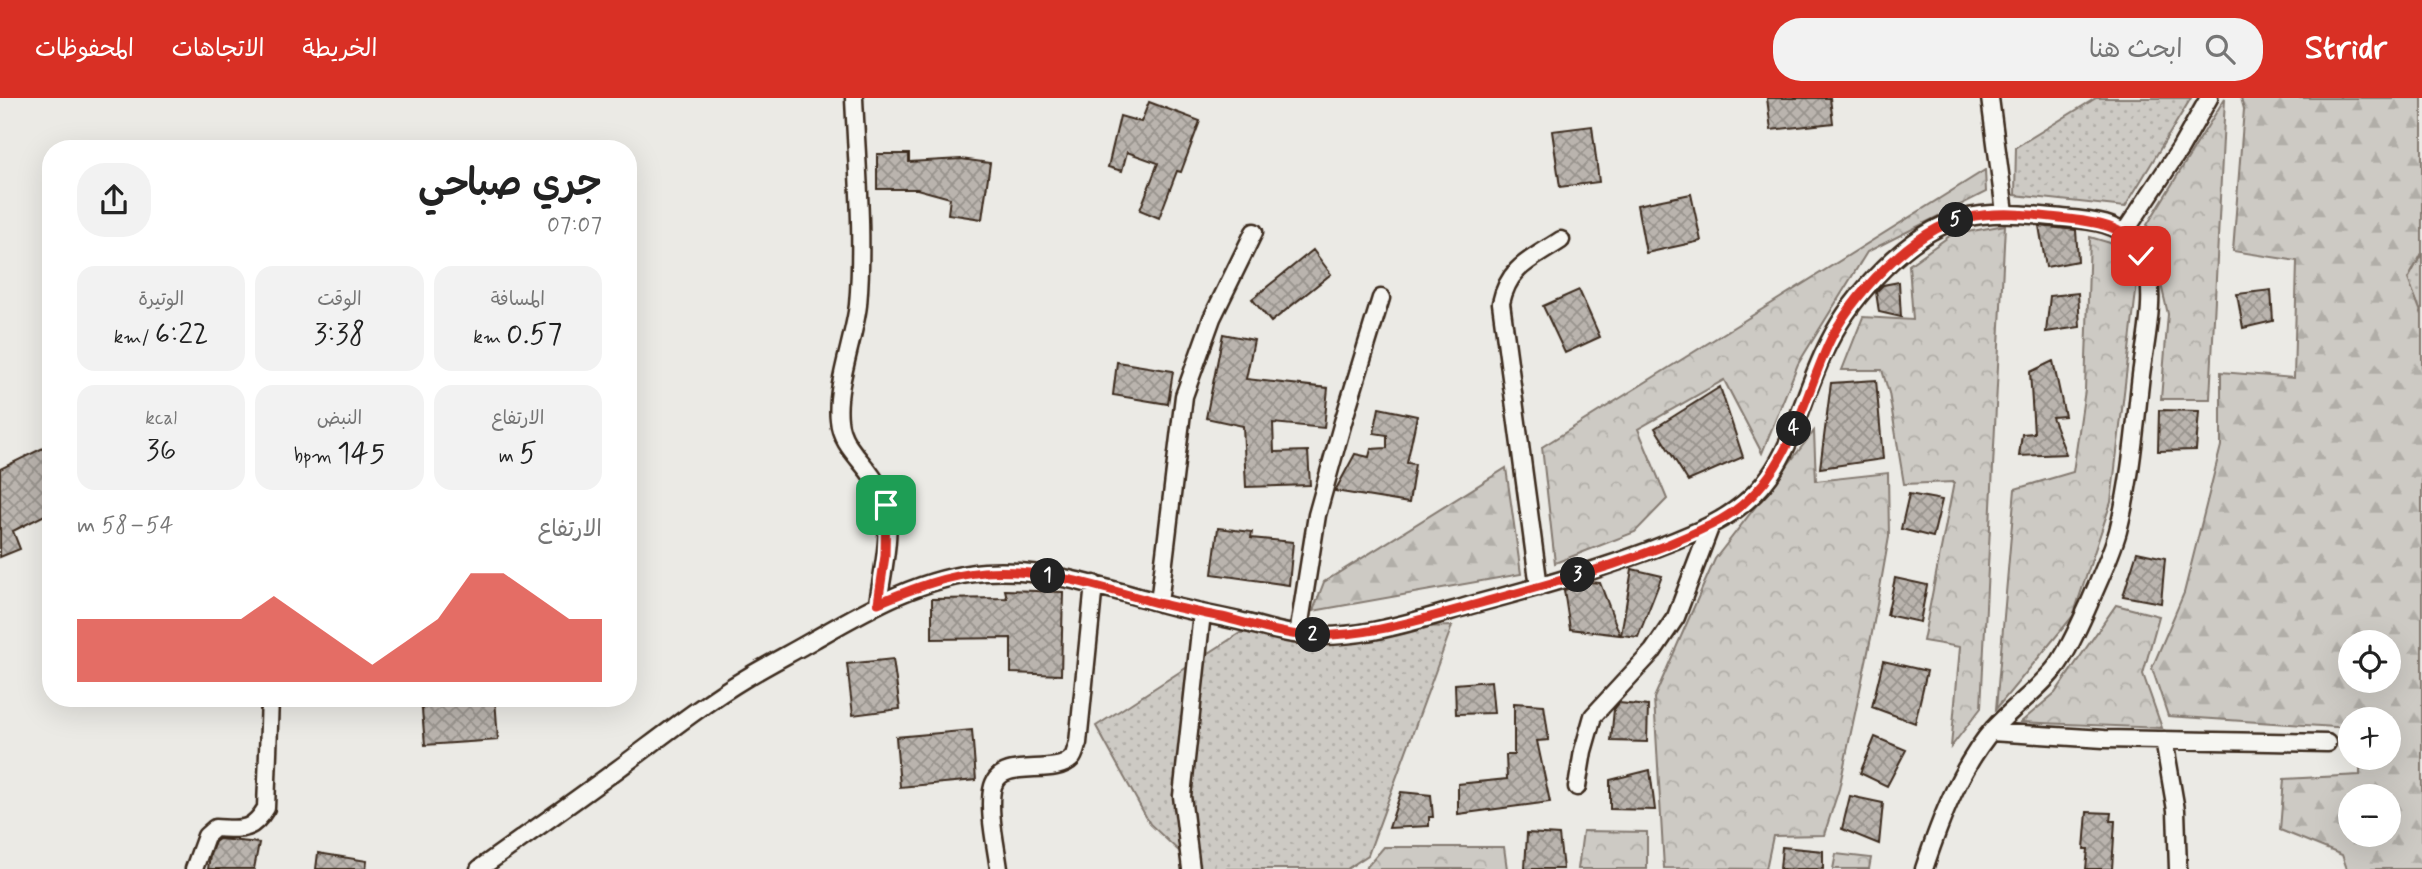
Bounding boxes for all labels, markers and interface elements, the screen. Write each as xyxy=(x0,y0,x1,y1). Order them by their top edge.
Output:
search box xyxy=(1773,18,2263,81)
text: Stridr xyxy=(2305,27,2387,71)
icon: search xyxy=(2201,30,2239,68)
text: ابحث هنا xyxy=(2089,33,2183,67)
text: المحفوظات xyxy=(35,34,134,65)
text: الاتجاهات xyxy=(172,34,265,65)
text: الخريطة xyxy=(303,34,377,65)
text: جري صباحي xyxy=(418,160,602,209)
button: share xyxy=(77,163,151,237)
pin: 5 xyxy=(1938,202,1974,238)
text: 5 xyxy=(1950,207,1961,232)
text: 07:07 xyxy=(547,211,602,241)
pin xyxy=(2111,226,2171,286)
icon: check xyxy=(2122,237,2160,275)
text: الوتيرة xyxy=(138,287,184,312)
text: الوقت xyxy=(317,287,362,312)
text: المسافة xyxy=(491,287,545,312)
text: 6:22 xyxy=(155,315,209,354)
text: 3:38 xyxy=(314,315,365,354)
text: 0.57 xyxy=(506,315,562,354)
text: /km xyxy=(114,325,155,350)
text: km xyxy=(473,325,506,350)
text: kcal xyxy=(145,406,177,431)
text: النبض xyxy=(317,406,362,431)
text: الارتفاع xyxy=(491,406,544,431)
pin: 4 xyxy=(1776,412,1812,446)
text: 4 xyxy=(1788,416,1799,441)
text: 36 xyxy=(146,431,176,470)
text: 145 xyxy=(337,434,385,473)
text: 5 xyxy=(519,434,537,473)
text: bpm xyxy=(294,444,337,469)
text: m xyxy=(499,444,519,469)
pin xyxy=(856,475,916,535)
icon: arrive xyxy=(867,486,905,524)
text: 54–58 m xyxy=(77,511,173,541)
text: الارتفاع xyxy=(538,515,602,545)
pin: 3 xyxy=(1560,558,1596,592)
pin: 1 xyxy=(1030,559,1066,594)
text: 3 xyxy=(1573,562,1582,587)
text: 1 xyxy=(1043,563,1052,588)
pin: 2 xyxy=(1296,618,1330,652)
text: 2 xyxy=(1308,622,1317,647)
map controls xyxy=(2338,630,2401,847)
button: locate xyxy=(2338,630,2401,693)
button: + xyxy=(2338,707,2401,770)
button: − xyxy=(2338,784,2401,847)

